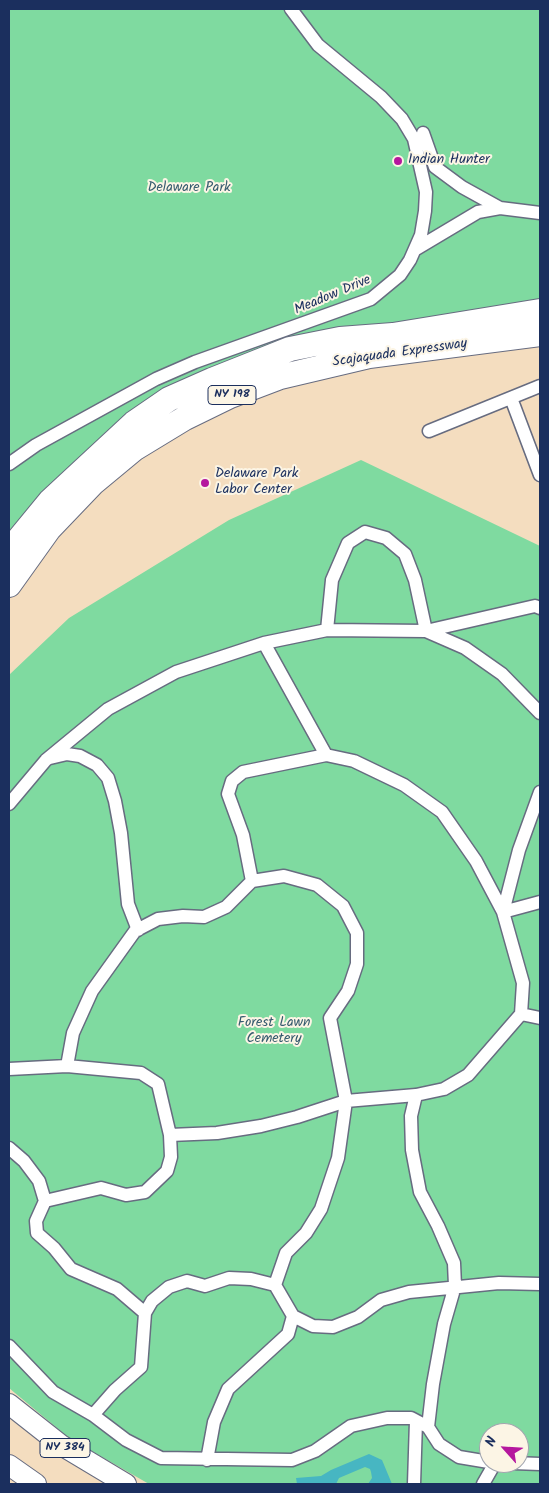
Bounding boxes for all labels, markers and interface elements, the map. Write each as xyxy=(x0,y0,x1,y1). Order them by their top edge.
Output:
place label: Indian Hunter xyxy=(408,153,490,169)
marker: Indian Hunter xyxy=(392,155,404,167)
park label: Delaware Park xyxy=(147,181,231,197)
street label: Meadow Drive xyxy=(292,272,374,320)
street label: Scajaquada Expressway xyxy=(332,336,468,372)
road number: NY 198 xyxy=(208,386,256,404)
place label: Delaware Park Labor Center xyxy=(215,467,298,500)
marker: Delaware Park Labor Center xyxy=(199,477,211,489)
park label: Forest Lawn Cemetery xyxy=(238,1016,310,1048)
north arrow xyxy=(479,1423,529,1473)
text: N xyxy=(480,1433,503,1451)
road number: NY 384 xyxy=(40,1439,90,1458)

